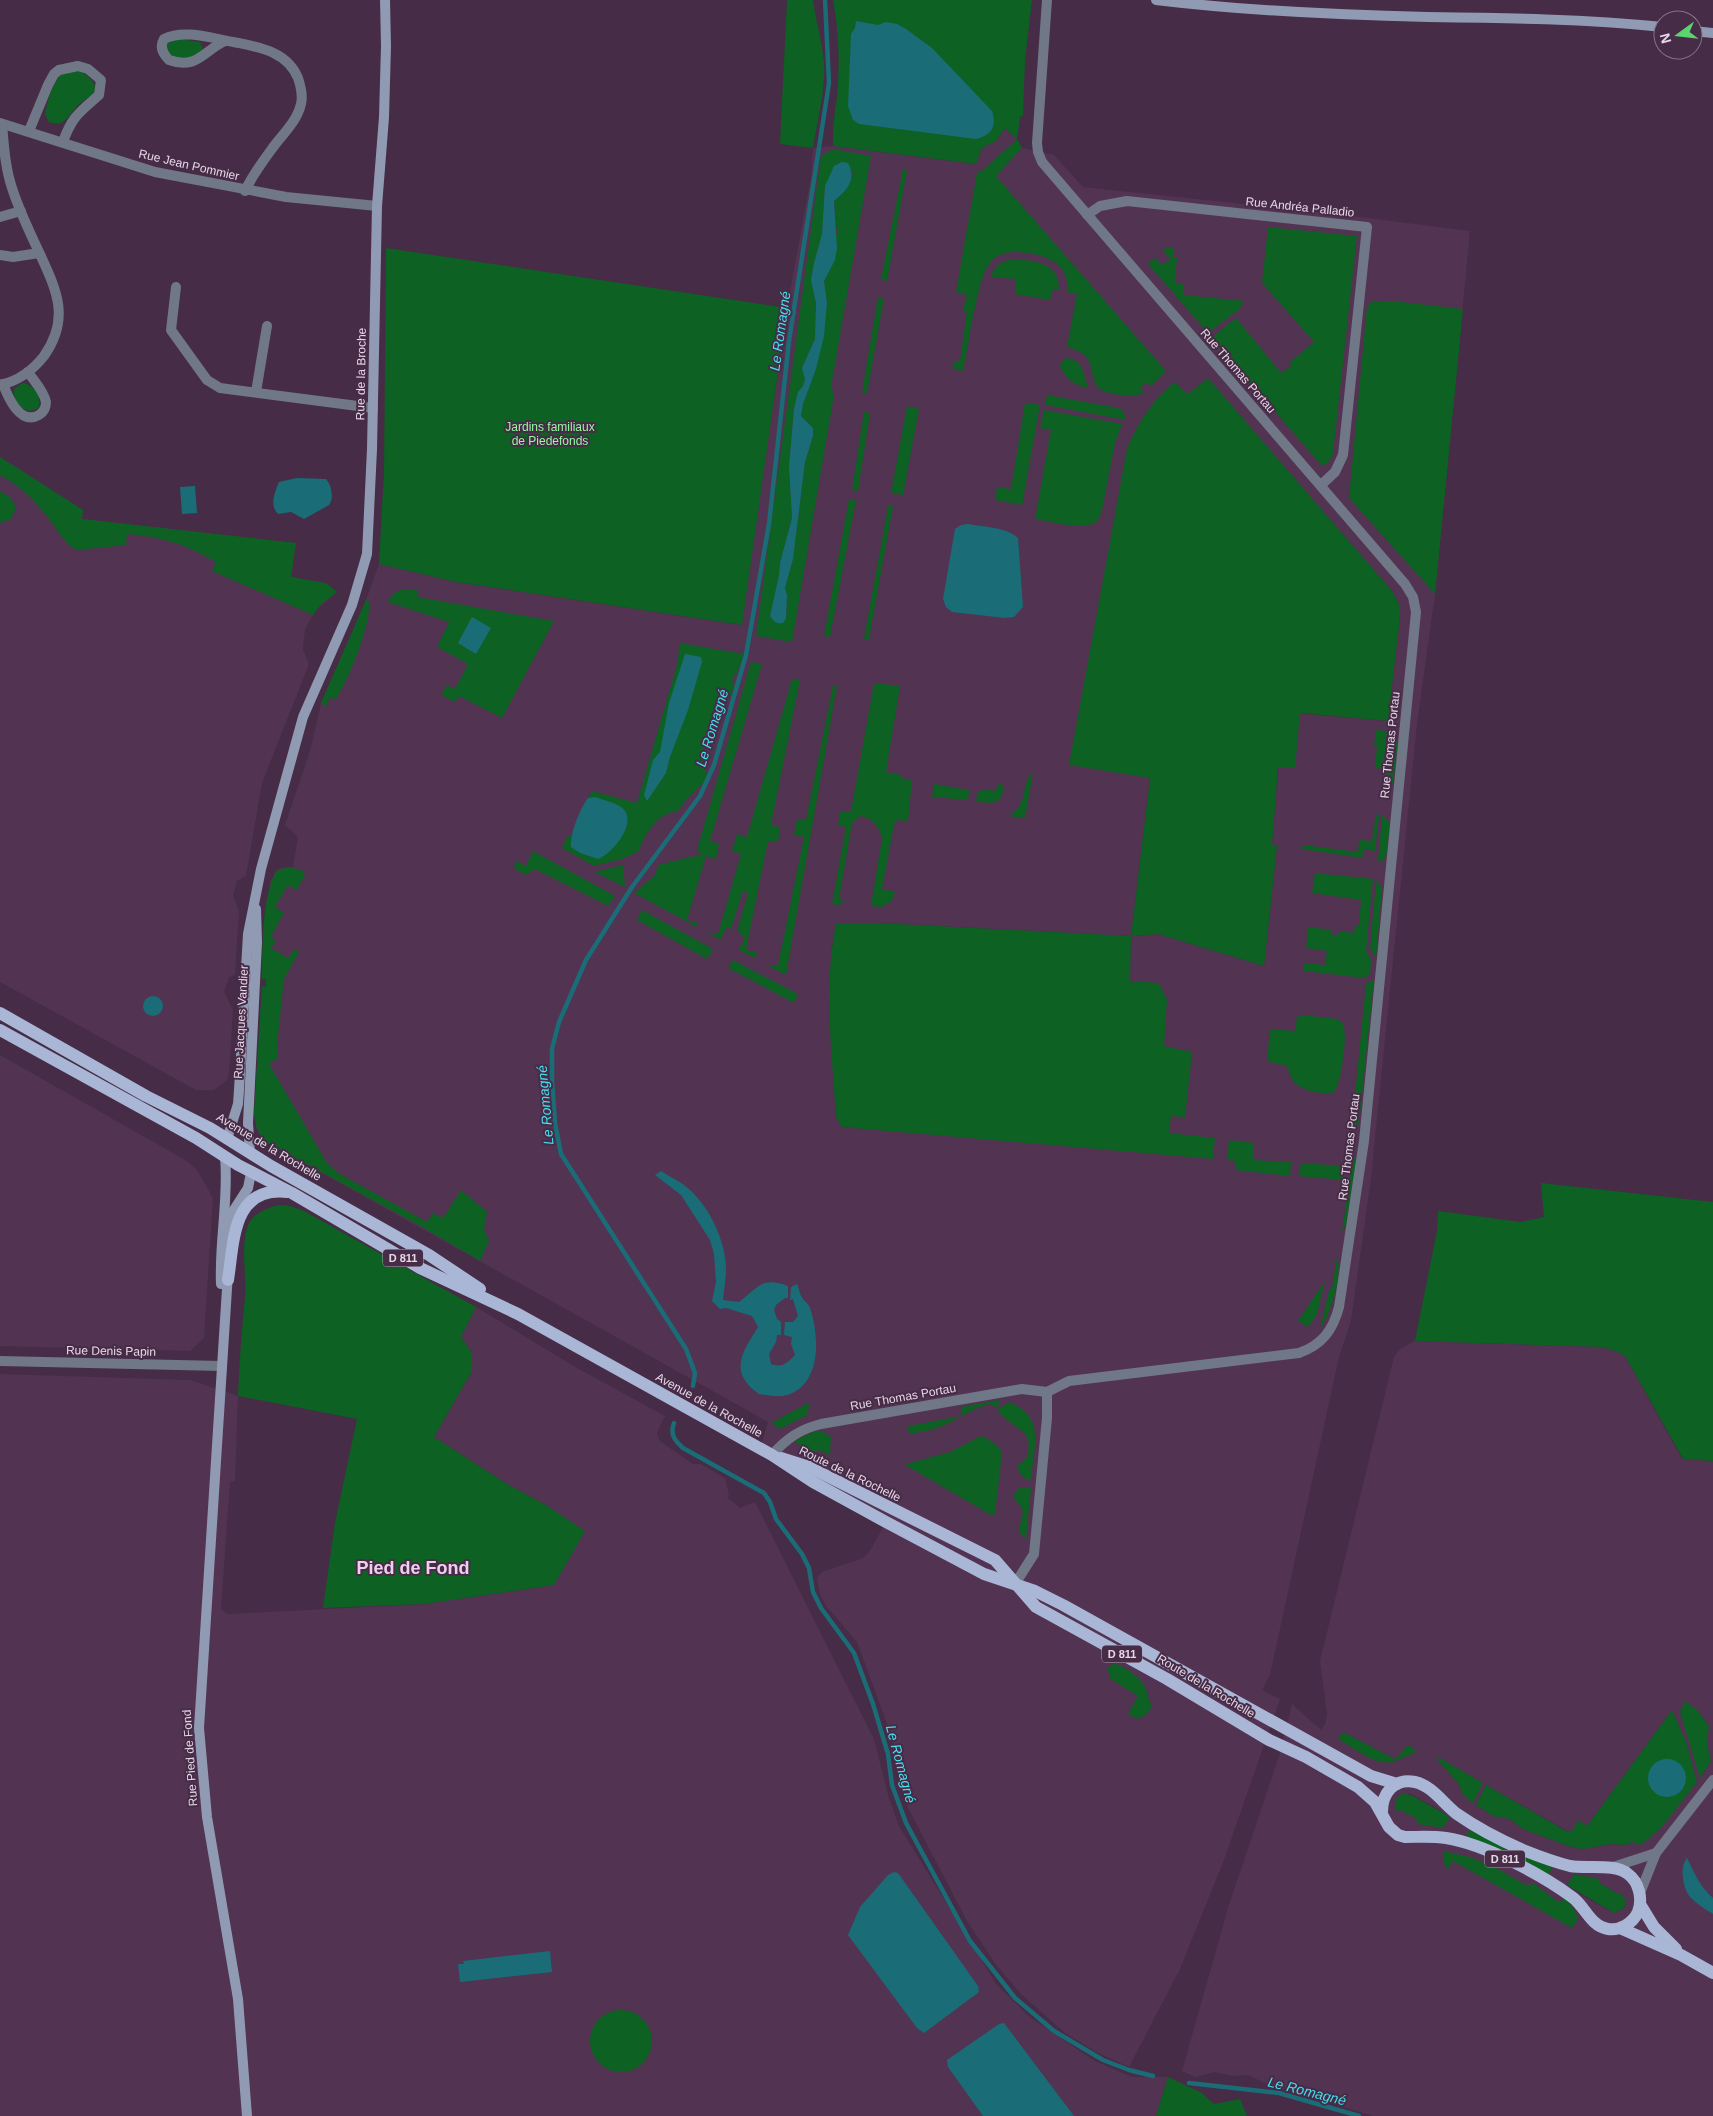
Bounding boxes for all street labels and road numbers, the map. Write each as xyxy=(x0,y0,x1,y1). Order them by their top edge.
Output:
street label: Rue Jean Pommier xyxy=(137,147,241,183)
street label: Rue Andréa Palladio xyxy=(1245,194,1355,220)
street label: Rue Thomas Portau xyxy=(1198,326,1278,416)
street label: Rue de la Broche xyxy=(353,327,369,420)
street label: Rue Thomas Portau xyxy=(1377,691,1403,799)
street label: Rue Jacques Vandier xyxy=(231,965,251,1079)
street label: Rue Thomas Portau xyxy=(1336,1093,1362,1201)
street label: Avenue de la Rochelle xyxy=(214,1110,324,1184)
road number: D 811 xyxy=(383,1250,423,1266)
street label: Rue Denis Papin xyxy=(66,1343,156,1359)
street label: Avenue de la Rochelle xyxy=(653,1370,765,1440)
street label: Rue Thomas Portau xyxy=(849,1381,957,1413)
street label: Route de la Rochelle xyxy=(797,1443,903,1505)
road number: D 811 xyxy=(1102,1646,1142,1662)
street label: Route de la Rochelle xyxy=(1155,1651,1258,1721)
street label: Rue Pied de Fond xyxy=(180,1709,200,1807)
road number: D 811 xyxy=(1485,1850,1525,1868)

